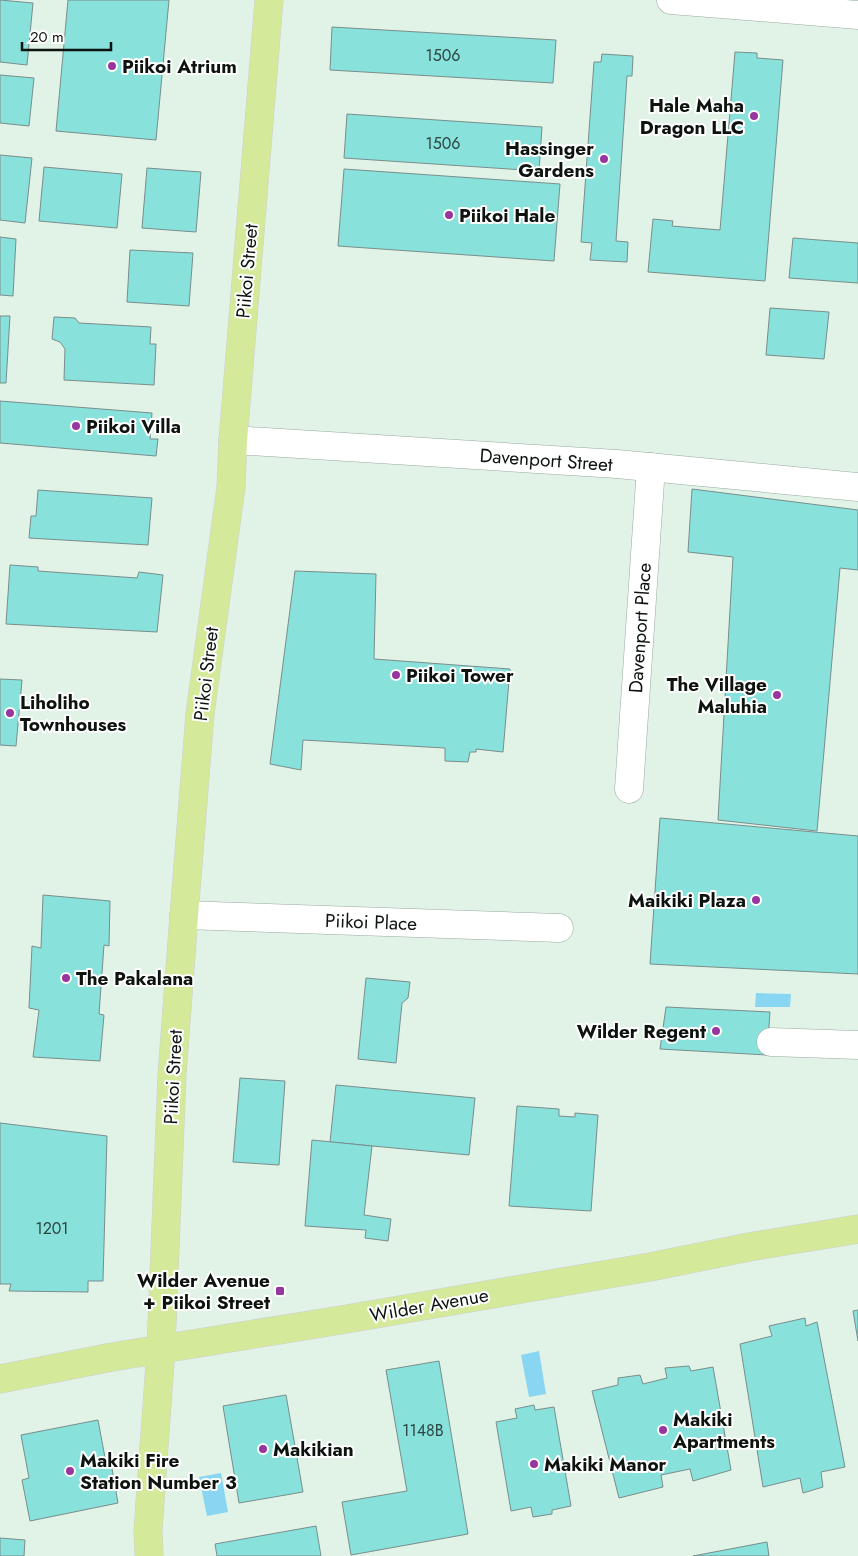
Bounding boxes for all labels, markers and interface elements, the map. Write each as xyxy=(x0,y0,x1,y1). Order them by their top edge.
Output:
scale bar xyxy=(22,20,111,52)
text: 20 m xyxy=(30,26,64,48)
house number: 1506 xyxy=(425,44,461,67)
place label: Piikoi Atrium xyxy=(122,53,237,80)
marker: Piikoi Atrium xyxy=(106,60,118,72)
place label: Hale Maha Dragon LLC xyxy=(640,92,744,141)
marker: Hale Maha Dragon LLC xyxy=(748,110,760,122)
house number: 1506 xyxy=(425,132,461,155)
place label: Hassinger Gardens xyxy=(505,135,594,184)
marker: Hassinger Gardens xyxy=(598,153,610,165)
place label: Piikoi Hale xyxy=(459,202,555,229)
marker: Piikoi Hale xyxy=(443,209,455,221)
street label: Piikoi Street xyxy=(229,222,265,319)
place label: Piikoi Villa xyxy=(86,413,181,440)
marker: Piikoi Villa xyxy=(70,420,82,432)
street label: Davenport Street xyxy=(479,442,614,478)
street label: Davenport Place xyxy=(622,562,658,694)
street label: Piikoi Street xyxy=(187,625,225,723)
place label: Piikoi Tower xyxy=(406,662,514,689)
marker: Piikoi Tower xyxy=(390,669,402,681)
place label: The Village Maluhia xyxy=(667,671,767,720)
place label: Liholiho Townhouses xyxy=(20,689,127,738)
marker: The Village Maluhia xyxy=(771,689,783,701)
marker: Liholiho Townhouses xyxy=(4,707,16,719)
place label: Maikiki Plaza xyxy=(628,887,746,914)
marker: Maikiki Plaza xyxy=(750,894,762,906)
street label: Piikoi Place xyxy=(324,907,418,937)
place label: The Pakalana xyxy=(76,965,193,992)
marker: The Pakalana xyxy=(60,972,72,984)
place label: Wilder Regent xyxy=(577,1018,706,1045)
marker: Wilder Regent xyxy=(710,1025,722,1037)
street label: Piikoi Street xyxy=(157,1029,189,1125)
house number: 1201 xyxy=(35,1217,69,1240)
place label: Wilder Avenue + Piikoi Street xyxy=(137,1267,270,1316)
street label: Wilder Avenue xyxy=(367,1281,491,1329)
marker: Wilder Avenue + Piikoi Street xyxy=(274,1285,286,1297)
place label: Makiki Apartments xyxy=(672,1406,775,1455)
house number: 1148B xyxy=(402,1419,444,1442)
marker: Makiki Apartments xyxy=(657,1424,669,1436)
place label: Makikian xyxy=(273,1436,354,1463)
marker: Makikian xyxy=(257,1443,269,1455)
place label: Makiki Fire Station Number 3 xyxy=(80,1447,237,1496)
place label: Makiki Manor xyxy=(544,1451,667,1478)
marker: Makiki Manor xyxy=(528,1458,540,1470)
marker: Makiki Fire Station Number 3 xyxy=(64,1465,76,1477)

